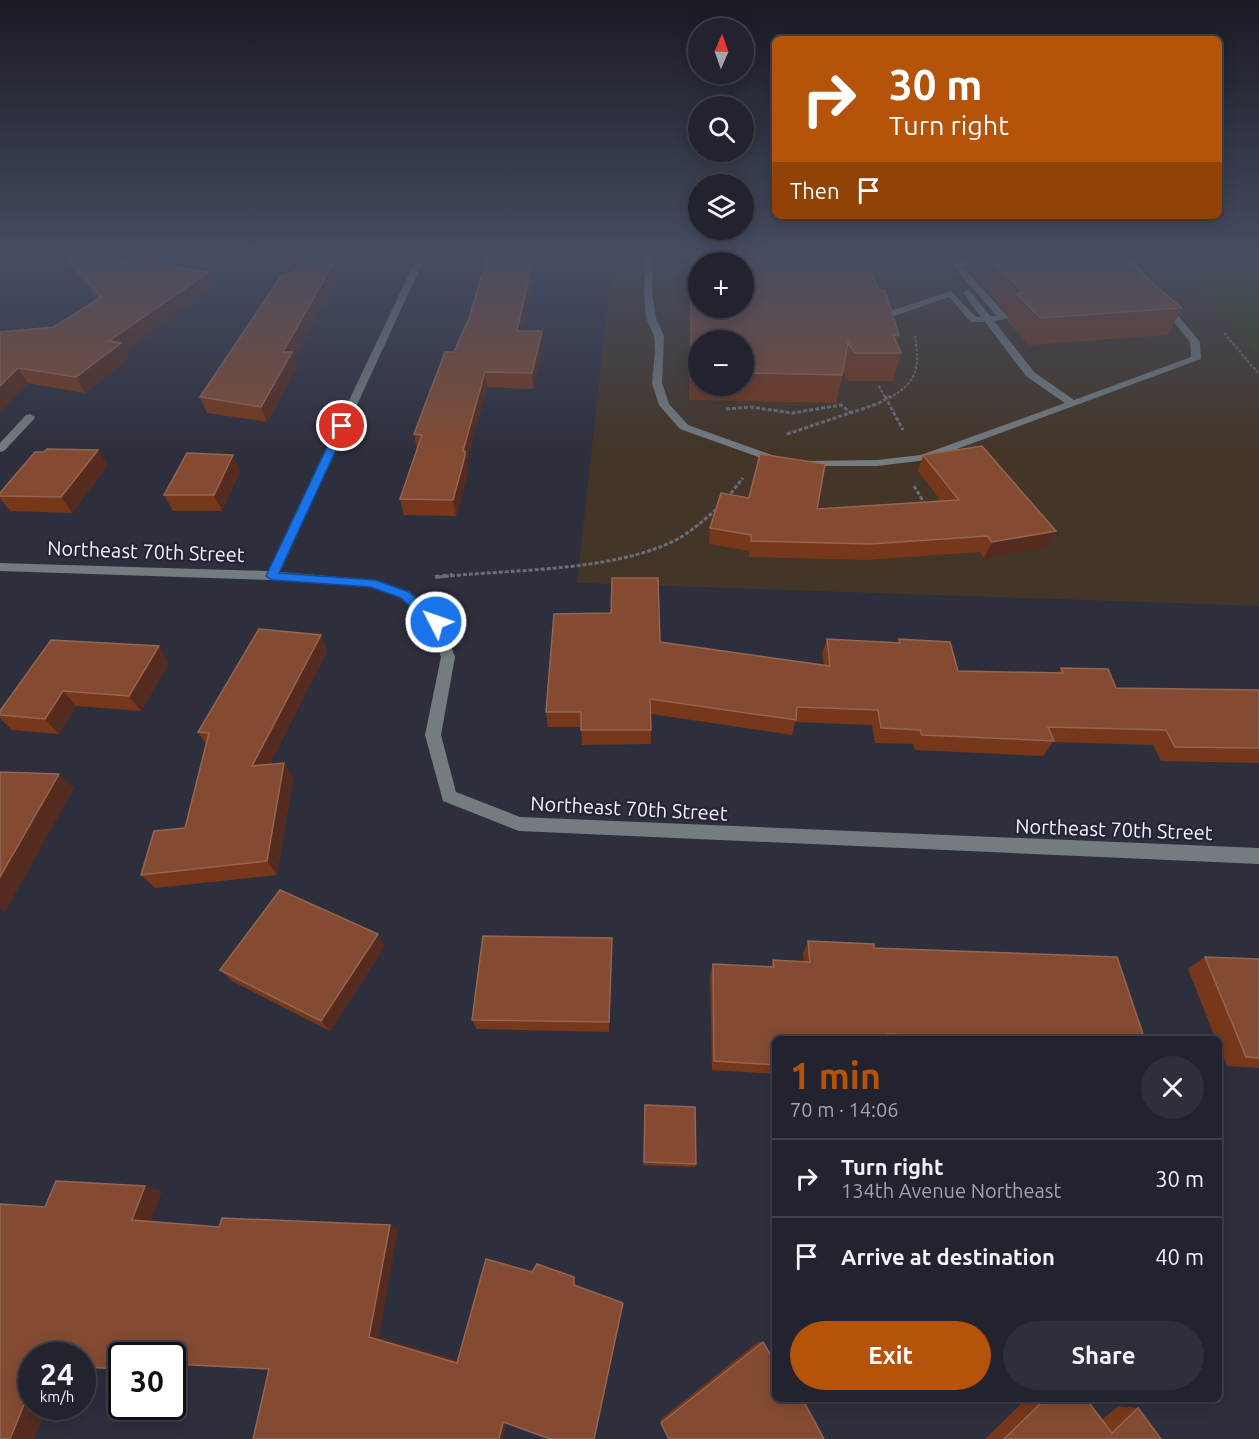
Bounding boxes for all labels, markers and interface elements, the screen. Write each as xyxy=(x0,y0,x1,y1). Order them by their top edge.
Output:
north arrow xyxy=(688,18,754,84)
map controls xyxy=(688,18,754,396)
icon: right xyxy=(790,60,868,138)
text: 30 m xyxy=(889,61,983,108)
button: search xyxy=(688,96,754,162)
text: Turn right xyxy=(889,110,1009,140)
button: layers xyxy=(688,174,754,240)
icon: arrive xyxy=(852,174,885,207)
text: Then xyxy=(790,178,840,203)
button: + xyxy=(688,252,754,318)
button: − xyxy=(688,330,754,396)
pin xyxy=(316,400,367,451)
icon: arrive xyxy=(325,409,358,442)
street label: Northeast 70th Street xyxy=(47,536,245,566)
position arrow xyxy=(404,590,468,654)
street label: Northeast 70th Street xyxy=(530,791,728,825)
street label: Northeast 70th Street xyxy=(1015,814,1213,844)
text: 1 min xyxy=(790,1055,881,1096)
button: close xyxy=(1141,1056,1204,1119)
text: 70 m · 14:06 xyxy=(790,1098,899,1121)
text: Turn right xyxy=(841,1154,943,1179)
icon: right xyxy=(790,1162,823,1195)
text: 30 m xyxy=(1155,1166,1204,1191)
text: 134th Avenue Northeast xyxy=(841,1179,1061,1202)
icon: arrive xyxy=(790,1240,823,1273)
text: Arrive at destination xyxy=(841,1244,1055,1269)
text: 40 m xyxy=(1155,1244,1204,1269)
button: Exit xyxy=(790,1321,991,1390)
button: Share xyxy=(1003,1321,1204,1390)
speed limit sign: 30 xyxy=(108,1342,186,1420)
text: 24 xyxy=(40,1357,74,1391)
text: km/h xyxy=(40,1388,74,1405)

